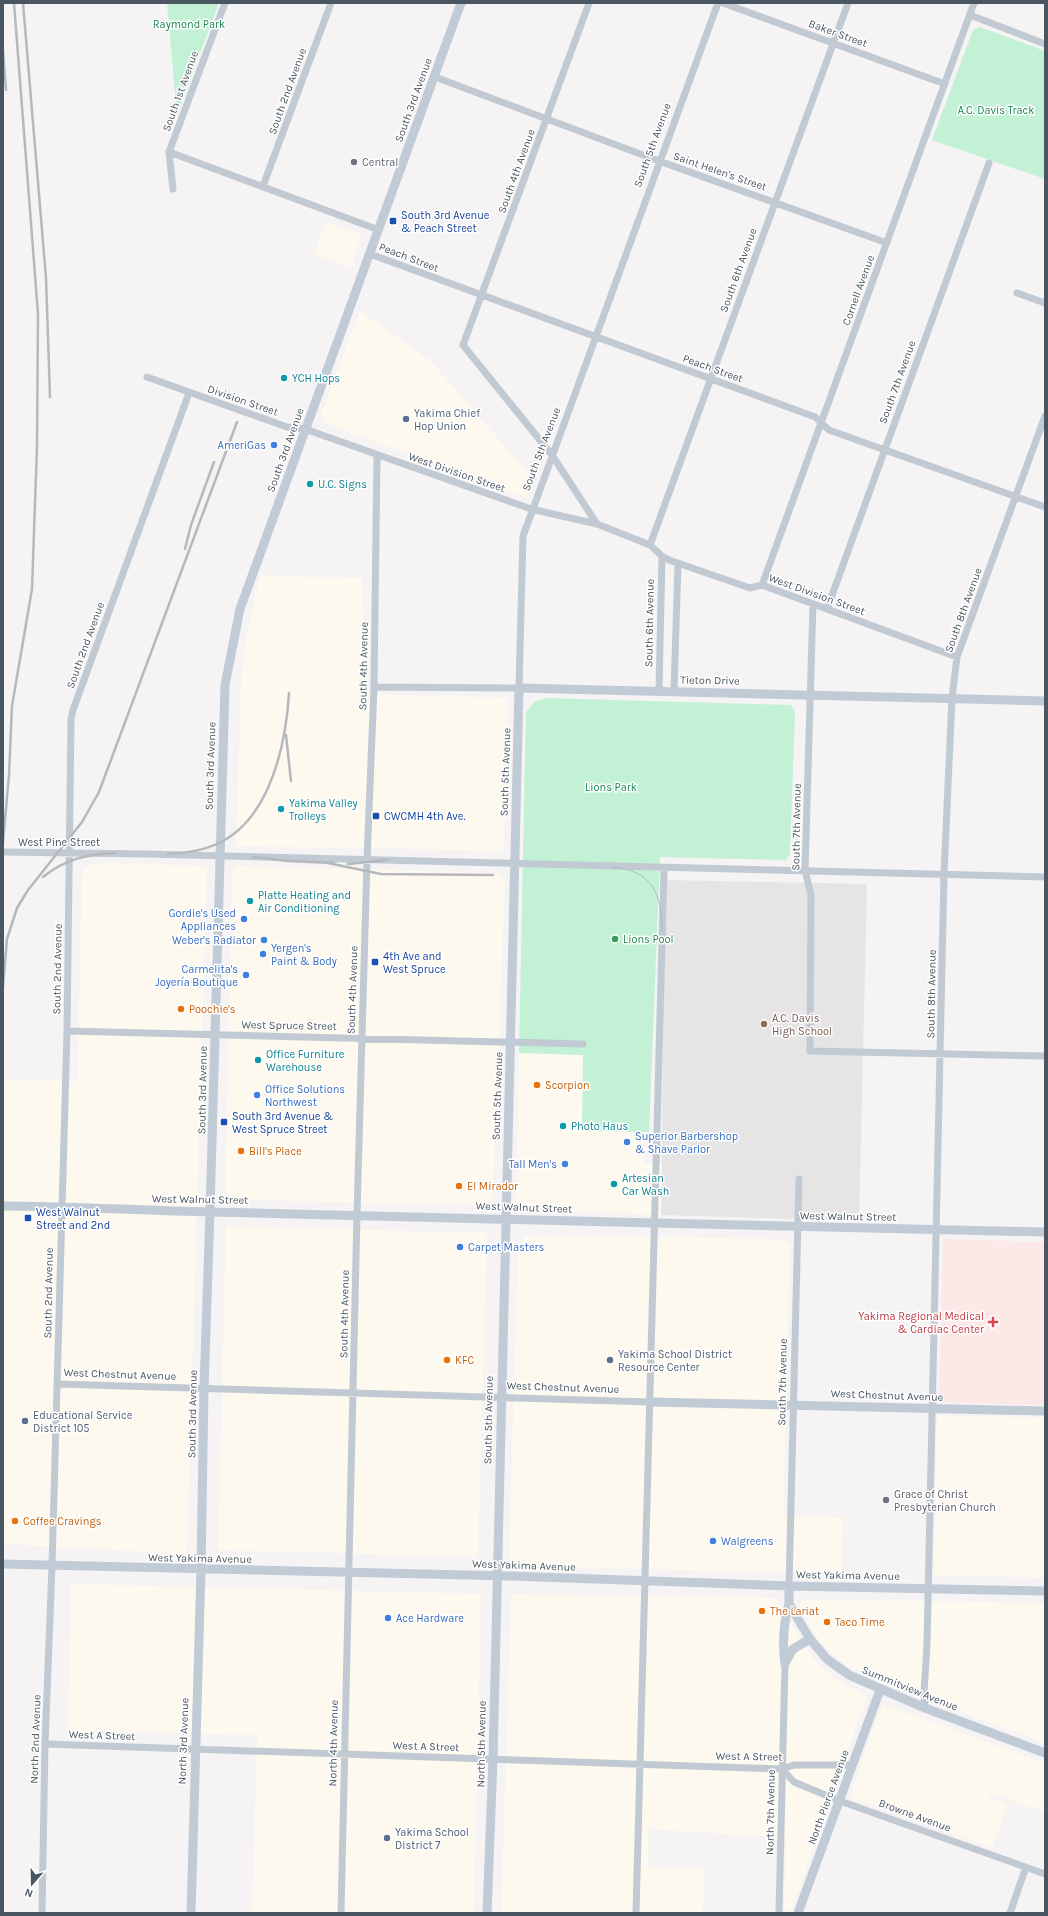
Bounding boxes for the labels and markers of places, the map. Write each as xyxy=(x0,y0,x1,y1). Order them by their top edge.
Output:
place label: Central xyxy=(362,156,398,169)
marker: Central xyxy=(349,157,359,167)
place label: South 3rd Avenue & Peach Street xyxy=(401,209,490,235)
marker: South 3rd Avenue & Peach Street xyxy=(388,216,398,226)
place label: YCH Hops xyxy=(292,372,340,385)
marker: YCH Hops xyxy=(279,373,289,383)
place label: Yakima Chief Hop Union xyxy=(414,407,480,433)
marker: Yakima Chief Hop Union xyxy=(401,414,411,424)
place label: AmeriGas xyxy=(218,439,266,452)
marker: AmeriGas xyxy=(269,440,279,450)
place label: U.C. Signs xyxy=(318,478,367,491)
marker: U.C. Signs xyxy=(305,479,315,489)
place label: Yakima Valley Trolleys xyxy=(289,797,358,823)
marker: Yakima Valley Trolleys xyxy=(276,804,286,814)
place label: CWCMH 4th Ave. xyxy=(384,810,465,823)
marker: CWCMH 4th Ave. xyxy=(371,811,381,821)
place label: Platte Heating and Air Conditioning xyxy=(258,889,351,915)
marker: Platte Heating and Air Conditioning xyxy=(245,896,255,906)
place label: Gordie's Used Appliances xyxy=(168,907,236,933)
marker: Gordie's Used Appliances xyxy=(239,914,249,924)
place label: Lions Pool xyxy=(623,933,674,946)
place label: Weber's Radiator xyxy=(172,934,256,947)
marker: Lions Pool xyxy=(610,934,620,944)
marker: Weber's Radiator xyxy=(259,935,269,945)
place label: Yergen's Paint & Body xyxy=(271,942,337,968)
marker: Yergen's Paint & Body xyxy=(258,949,268,959)
place label: 4th Ave and West Spruce xyxy=(383,950,446,976)
marker: 4th Ave and West Spruce xyxy=(370,957,380,967)
place label: Carmelita's Joyería Boutique xyxy=(155,963,238,989)
marker: Carmelita's Joyería Boutique xyxy=(241,970,251,980)
place label: Poochie's xyxy=(189,1003,236,1016)
marker: Poochie's xyxy=(176,1004,186,1014)
place label: A.C. Davis High School xyxy=(772,1012,832,1038)
marker: A.C. Davis High School xyxy=(759,1019,769,1029)
place label: Office Furniture Warehouse xyxy=(266,1048,345,1074)
marker: Office Furniture Warehouse xyxy=(253,1055,263,1065)
place label: Scorpion xyxy=(545,1079,590,1092)
marker: Scorpion xyxy=(532,1080,542,1090)
place label: Office Solutions Northwest xyxy=(265,1083,345,1109)
marker: Office Solutions Northwest xyxy=(252,1090,262,1100)
place label: South 3rd Avenue & West Spruce Street xyxy=(232,1110,333,1136)
marker: South 3rd Avenue & West Spruce Street xyxy=(219,1117,229,1127)
place label: Photo Haus xyxy=(571,1120,629,1133)
marker: Photo Haus xyxy=(558,1121,568,1131)
place label: Superior Barbershop & Shave Parlor xyxy=(635,1130,738,1156)
marker: Superior Barbershop & Shave Parlor xyxy=(622,1137,632,1147)
place label: Bill's Place xyxy=(249,1145,302,1158)
marker: Bill's Place xyxy=(236,1146,246,1156)
place label: Tall Men's xyxy=(509,1158,557,1171)
marker: Tall Men's xyxy=(560,1159,570,1169)
place label: Artesian Car Wash xyxy=(622,1172,669,1198)
marker: Artesian Car Wash xyxy=(609,1179,619,1189)
place label: El Mirador xyxy=(467,1180,518,1193)
marker: El Mirador xyxy=(454,1181,464,1191)
place label: West Walnut Street and 2nd xyxy=(36,1206,110,1232)
marker: West Walnut Street and 2nd xyxy=(23,1213,33,1223)
place label: Carpet Masters xyxy=(468,1241,545,1254)
marker: Carpet Masters xyxy=(455,1242,465,1252)
place label: Yakima Regional Medical & Cardiac Center xyxy=(858,1310,984,1336)
marker: Yakima Regional Medical & Cardiac Center xyxy=(987,1316,999,1328)
place label: Yakima School District Resource Center xyxy=(618,1348,732,1374)
place label: KFC xyxy=(455,1354,474,1367)
marker: KFC xyxy=(442,1355,452,1365)
marker: Yakima School District Resource Center xyxy=(605,1355,615,1365)
place label: Educational Service District 105 xyxy=(33,1409,133,1435)
marker: Educational Service District 105 xyxy=(20,1416,30,1426)
place label: Grace of Christ Presbyterian Church xyxy=(894,1488,996,1514)
marker: Grace of Christ Presbyterian Church xyxy=(881,1495,891,1505)
place label: Coffee Cravings xyxy=(23,1515,102,1528)
marker: Coffee Cravings xyxy=(10,1516,20,1526)
place label: Walgreens xyxy=(721,1535,774,1548)
marker: Walgreens xyxy=(708,1536,718,1546)
place label: The Lariat xyxy=(770,1605,819,1618)
marker: The Lariat xyxy=(757,1606,767,1616)
place label: Ace Hardware xyxy=(396,1612,464,1625)
marker: Ace Hardware xyxy=(383,1613,393,1623)
place label: Taco Time xyxy=(835,1616,885,1629)
marker: Taco Time xyxy=(822,1617,832,1627)
place label: Yakima School District 7 xyxy=(395,1826,469,1852)
marker: Yakima School District 7 xyxy=(382,1833,392,1843)

